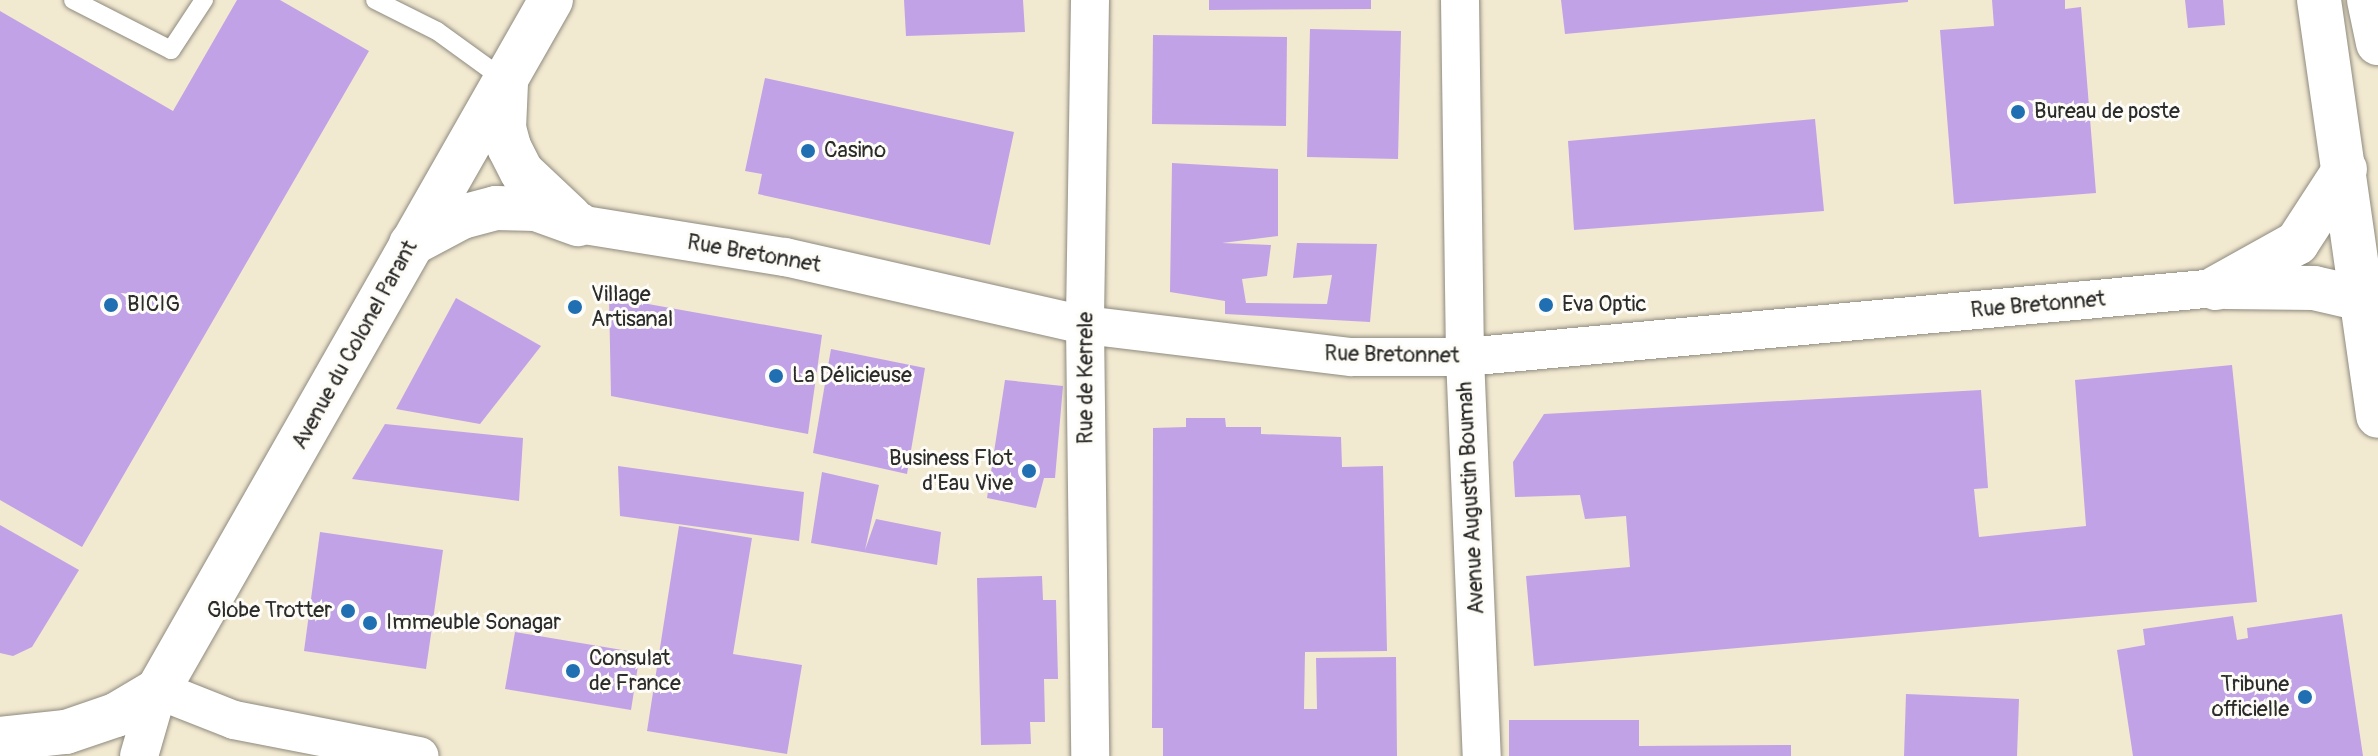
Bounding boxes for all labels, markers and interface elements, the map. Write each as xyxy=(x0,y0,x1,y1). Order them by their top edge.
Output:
place label: Bureau de poste xyxy=(2034,99,2180,125)
marker: Bureau de poste xyxy=(2009,103,2027,121)
place label: Casino xyxy=(824,138,886,164)
marker: Casino xyxy=(799,142,817,160)
street label: Rue Bretonnet xyxy=(685,229,823,279)
street label: Avenue du Colonel Parant xyxy=(287,236,423,454)
place label: Village Artisanal xyxy=(591,281,673,332)
street label: Rue Bretonnet xyxy=(1970,286,2106,324)
place label: BICIG xyxy=(127,292,180,318)
place label: Eva Optic xyxy=(1562,292,1647,318)
marker: BICIG xyxy=(102,296,120,314)
marker: Eva Optic xyxy=(1537,296,1555,314)
marker: Village Artisanal xyxy=(566,298,584,316)
street label: Rue de Kerrele xyxy=(1073,312,1099,444)
street label: Rue Bretonnet xyxy=(1324,341,1460,369)
place label: La Délicieuse xyxy=(792,363,912,389)
marker: La Délicieuse xyxy=(767,367,785,385)
street label: Avenue Augustin Boumah xyxy=(1452,381,1490,615)
place label: Business Flot d'Eau Vive xyxy=(889,445,1013,496)
marker: Business Flot d'Eau Vive xyxy=(1020,462,1038,480)
place label: Globe Trotter xyxy=(207,598,332,624)
marker: Globe Trotter xyxy=(339,602,357,620)
place label: Immeuble Sonagar xyxy=(386,610,561,636)
marker: Immeuble Sonagar xyxy=(361,614,379,632)
place label: Consulat de France xyxy=(589,645,681,696)
marker: Consulat de France xyxy=(564,662,582,680)
place label: Tribune officielle xyxy=(2212,671,2289,722)
marker: Tribune officielle xyxy=(2296,688,2314,706)

